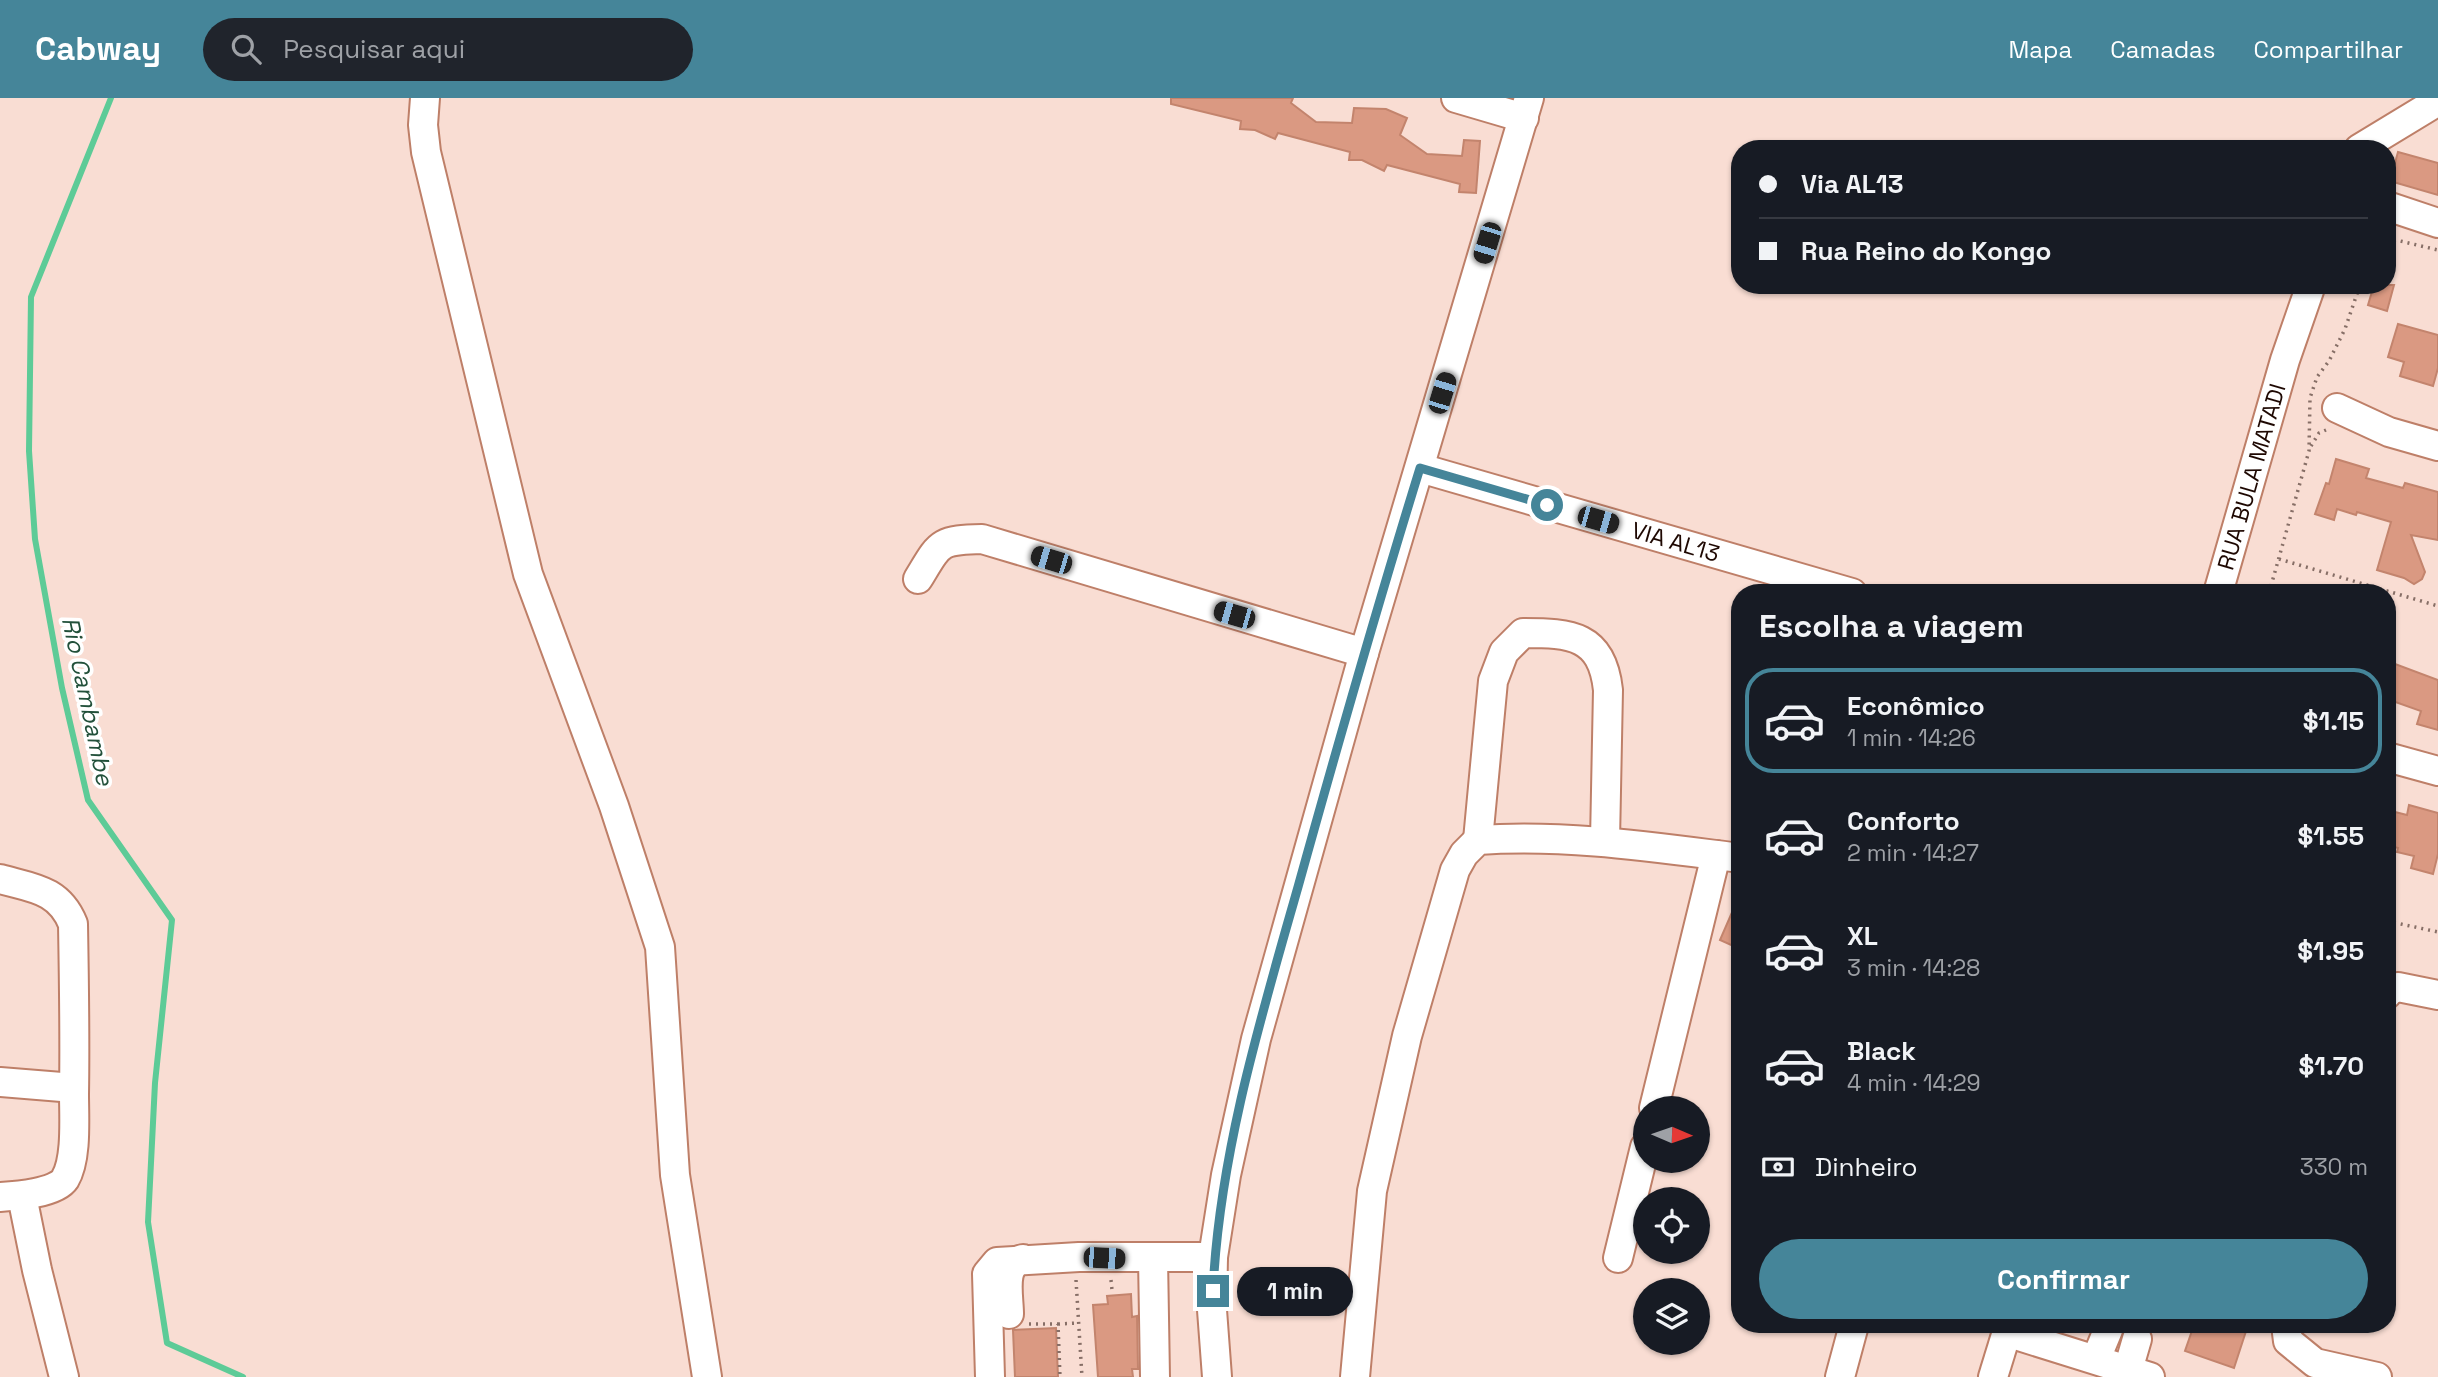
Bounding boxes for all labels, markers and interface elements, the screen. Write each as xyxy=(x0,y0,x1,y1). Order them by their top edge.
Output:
search box xyxy=(203,18,693,81)
text: Cabway xyxy=(35,28,161,70)
icon: search xyxy=(227,30,265,68)
text: Pesquisar aqui xyxy=(283,32,465,66)
text: Mapa xyxy=(2008,34,2072,65)
text: Camadas xyxy=(2110,34,2215,65)
text: Compartilhar xyxy=(2253,34,2403,65)
text: Via AL13 xyxy=(1801,167,1903,201)
car xyxy=(1471,220,1504,266)
text: Rua Reino do Kongo xyxy=(1801,234,2051,268)
car xyxy=(1426,370,1459,416)
street label: RUA BULA MATADI xyxy=(2210,380,2292,573)
route start xyxy=(1531,489,1563,521)
car xyxy=(1575,504,1622,536)
street label: VIA AL13 xyxy=(1628,515,1723,569)
car xyxy=(1028,544,1075,576)
car xyxy=(1211,599,1258,631)
text: Escolha a viagem xyxy=(1759,606,2024,646)
water label: Rio Cambambe xyxy=(55,614,121,789)
icon: car xyxy=(1763,689,1826,752)
text: Econômico xyxy=(1847,689,1985,723)
text: $1.15 xyxy=(2303,704,2364,738)
text: 1 min · 14:26 xyxy=(1847,723,1976,753)
icon: car xyxy=(1763,804,1826,867)
text: Conforto xyxy=(1847,804,1960,838)
text: $1.55 xyxy=(2298,819,2364,853)
text: 2 min · 14:27 xyxy=(1847,838,1979,868)
icon: car xyxy=(1763,919,1826,982)
text: XL xyxy=(1847,919,1878,953)
text: $1.95 xyxy=(2297,934,2364,968)
text: 3 min · 14:28 xyxy=(1847,953,1980,983)
icon: car xyxy=(1763,1034,1826,1097)
text: Black xyxy=(1847,1034,1916,1068)
text: $1.70 xyxy=(2298,1049,2364,1083)
text: 4 min · 14:29 xyxy=(1847,1068,1981,1098)
north arrow xyxy=(1633,1096,1710,1172)
map controls xyxy=(1633,1096,1710,1355)
icon: cash xyxy=(1759,1148,1797,1186)
text: Dinheiro xyxy=(1815,1150,1918,1184)
text: 330 m xyxy=(2300,1152,2368,1182)
button: locate xyxy=(1633,1187,1710,1264)
button: Confirmar xyxy=(1759,1239,2368,1319)
car xyxy=(1083,1246,1126,1270)
callout: 1 min xyxy=(1238,1266,1353,1316)
route end xyxy=(1197,1275,1229,1307)
text: 1 min xyxy=(1267,1276,1323,1306)
button: layers xyxy=(1633,1278,1710,1355)

